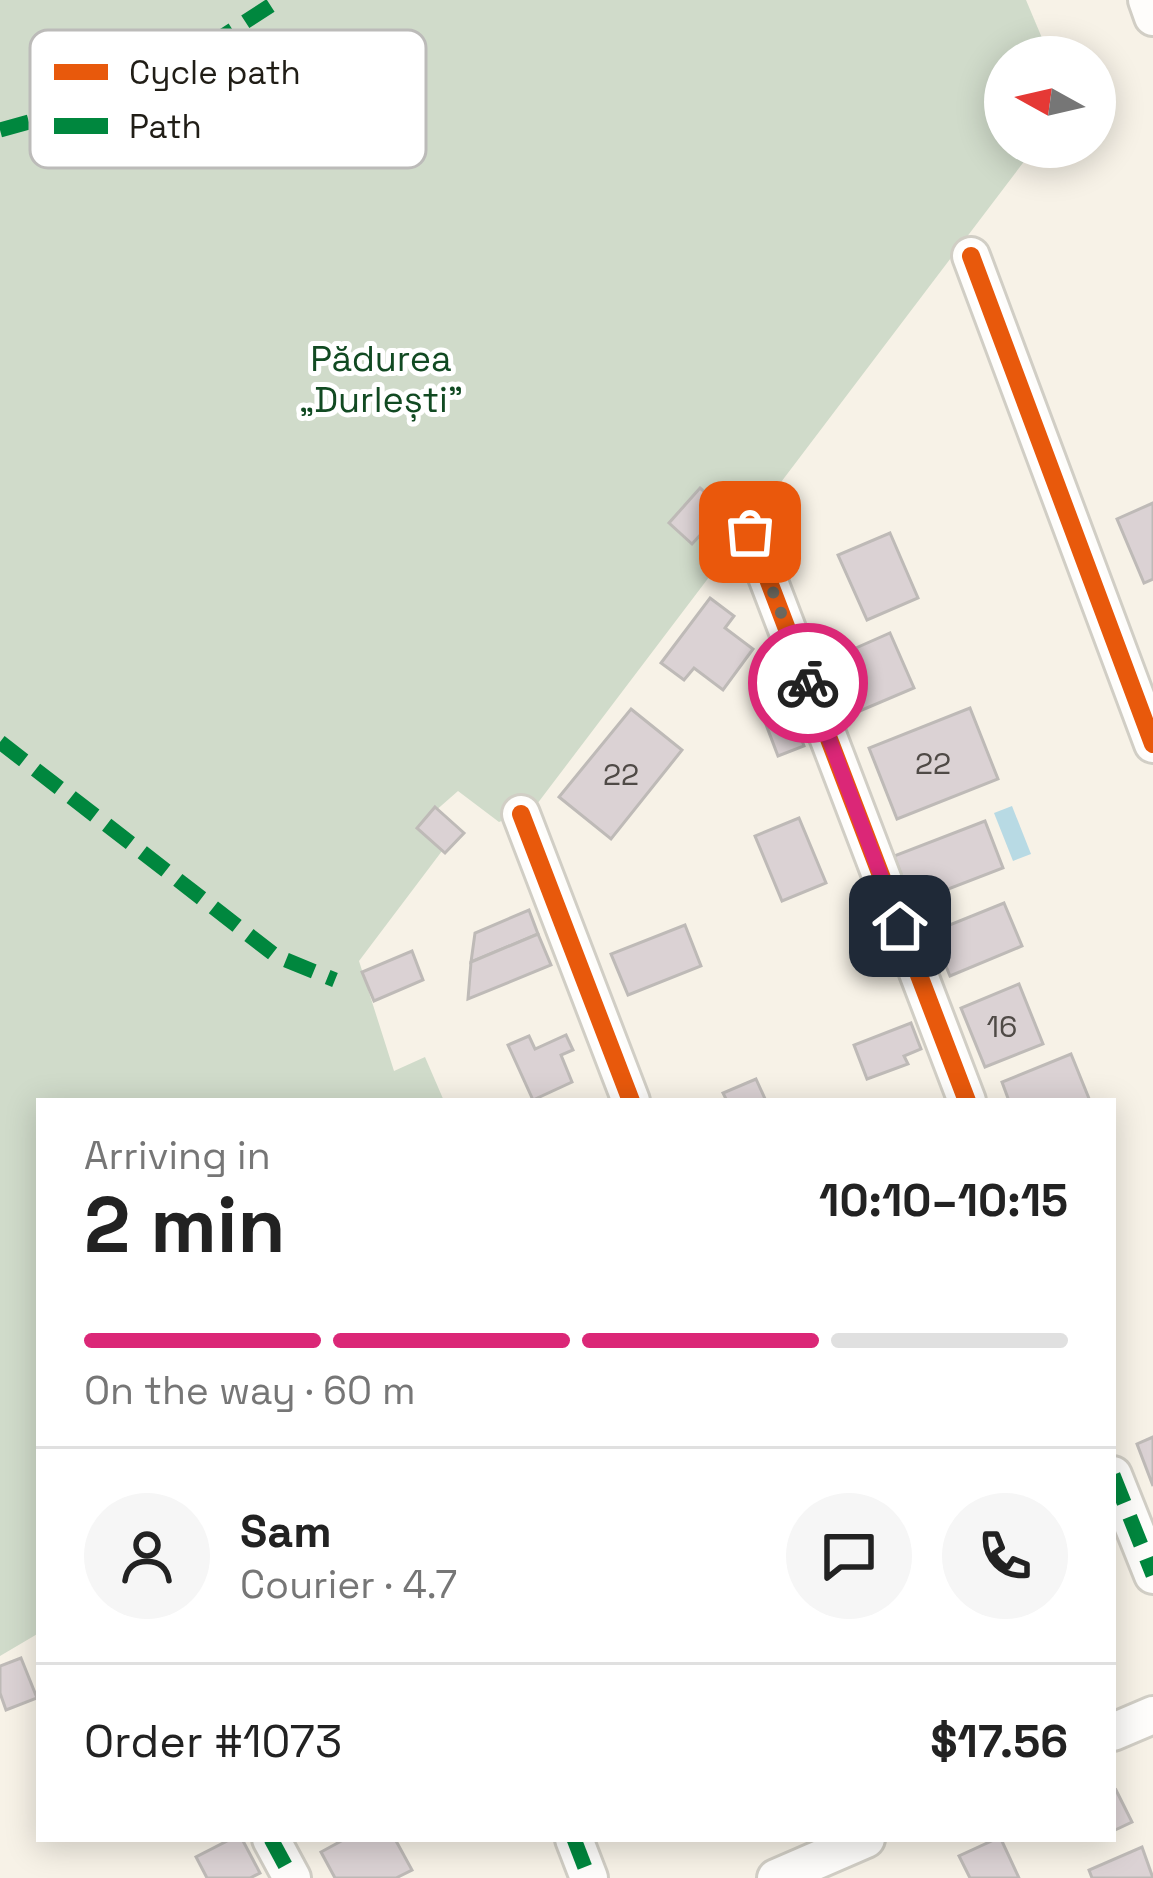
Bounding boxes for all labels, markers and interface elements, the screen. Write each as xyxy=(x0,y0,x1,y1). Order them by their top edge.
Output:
legend xyxy=(30,30,426,168)
north arrow xyxy=(984,36,1116,168)
map controls xyxy=(984,36,1116,168)
text: Cycle path xyxy=(129,52,301,94)
text: Path xyxy=(129,106,202,148)
park label: Pădurea „Durlești” xyxy=(299,336,463,423)
pin xyxy=(699,481,801,583)
icon: bag xyxy=(717,499,783,565)
courier xyxy=(748,623,868,743)
icon: bike xyxy=(775,650,841,716)
house number: 22 xyxy=(915,744,951,783)
house number: 22 xyxy=(603,755,639,794)
pin xyxy=(849,875,951,977)
icon: home xyxy=(867,893,933,959)
house number: 16 xyxy=(987,1007,1017,1046)
text: Arriving in xyxy=(84,1131,271,1180)
text: 10:10–10:15 xyxy=(819,1172,1068,1229)
text: 2 min xyxy=(84,1175,286,1275)
text: On the way · 60 m xyxy=(84,1366,415,1415)
button: person xyxy=(84,1493,210,1619)
button: chat xyxy=(786,1493,912,1619)
button: phone xyxy=(942,1493,1068,1619)
text: Sam xyxy=(240,1503,332,1560)
text: Courier · 4.7 xyxy=(240,1560,457,1609)
text: Order #1073 xyxy=(84,1713,342,1770)
text: $17.56 xyxy=(930,1713,1068,1770)

